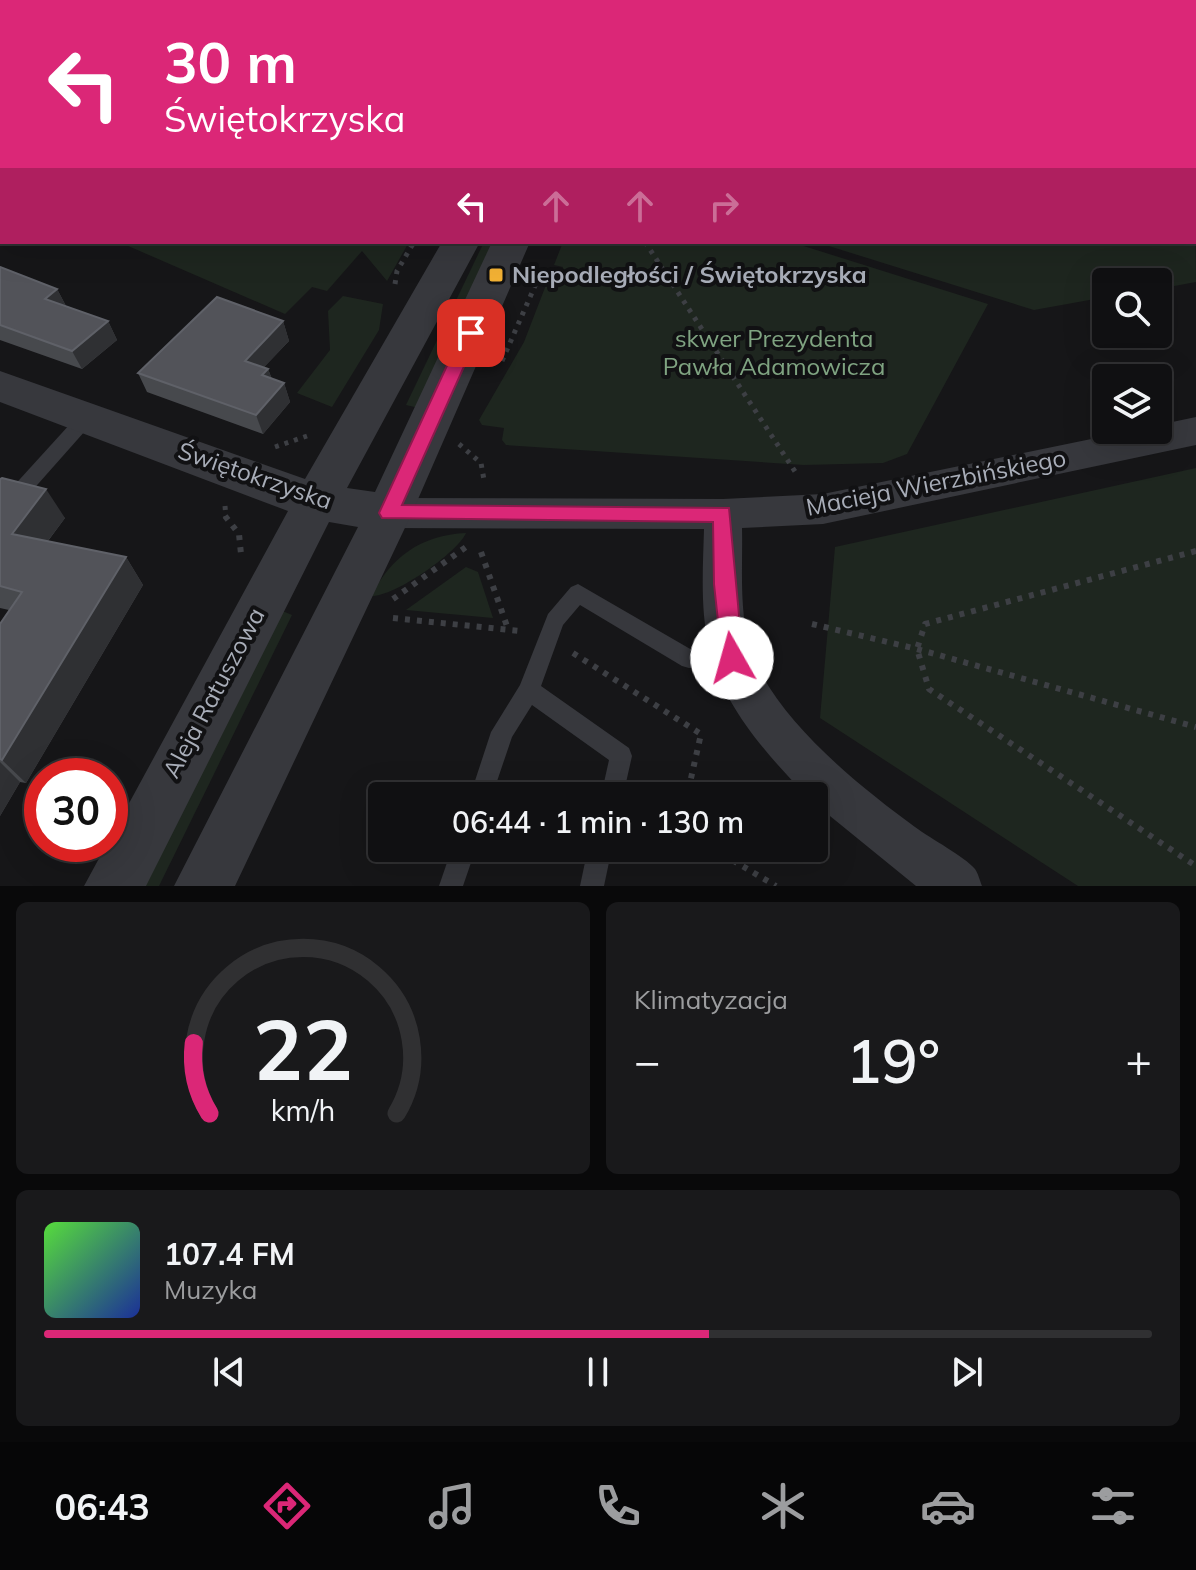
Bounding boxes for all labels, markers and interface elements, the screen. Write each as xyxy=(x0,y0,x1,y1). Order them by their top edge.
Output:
text: 30 m xyxy=(164,27,297,97)
icon: left xyxy=(32,32,136,136)
text: Świętokrzyska xyxy=(164,96,405,141)
icon: left xyxy=(450,184,494,228)
icon: ahead xyxy=(534,184,578,228)
icon: ahead xyxy=(618,184,662,228)
icon: right xyxy=(702,184,746,228)
place label: Niepodległości / Świętokrzyska xyxy=(512,259,867,289)
marker: Niepodległości / Świętokrzyska xyxy=(487,266,505,284)
map controls xyxy=(1092,268,1172,444)
button: search xyxy=(1092,268,1172,348)
pin xyxy=(437,299,505,367)
icon: arrive xyxy=(449,311,493,355)
park label: skwer Prezydenta Pawła Adamowicza xyxy=(663,323,885,381)
button: layers xyxy=(1092,364,1172,444)
street label: Świętokrzyska xyxy=(174,435,336,515)
street label: Macieja Wierzbińskiego xyxy=(803,442,1068,522)
street label: Aleja Ratuszowa xyxy=(156,602,271,783)
position arrow xyxy=(690,616,774,700)
speed limit sign: 30 xyxy=(24,758,128,862)
text: 06:44 · 1 min · 130 m xyxy=(452,803,744,841)
text: Klimatyzacja xyxy=(634,983,788,1016)
text: 22 xyxy=(253,996,353,1101)
text: 19° xyxy=(846,1023,940,1098)
text: − xyxy=(634,1033,660,1088)
text: + xyxy=(1126,1033,1152,1088)
text: km/h xyxy=(271,1092,335,1128)
text: 107.4 FM xyxy=(164,1235,295,1273)
text: Muzyka xyxy=(164,1273,257,1306)
icon: previous xyxy=(207,1350,251,1394)
icon: pause xyxy=(576,1350,620,1394)
icon: next xyxy=(945,1350,989,1394)
icon: directions xyxy=(259,1478,315,1534)
icon: music xyxy=(424,1478,480,1534)
icon: phone xyxy=(590,1478,646,1534)
icon: climate xyxy=(755,1478,811,1534)
icon: car xyxy=(920,1478,976,1534)
icon: filters xyxy=(1085,1478,1141,1534)
text: 06:43 xyxy=(55,1484,150,1529)

